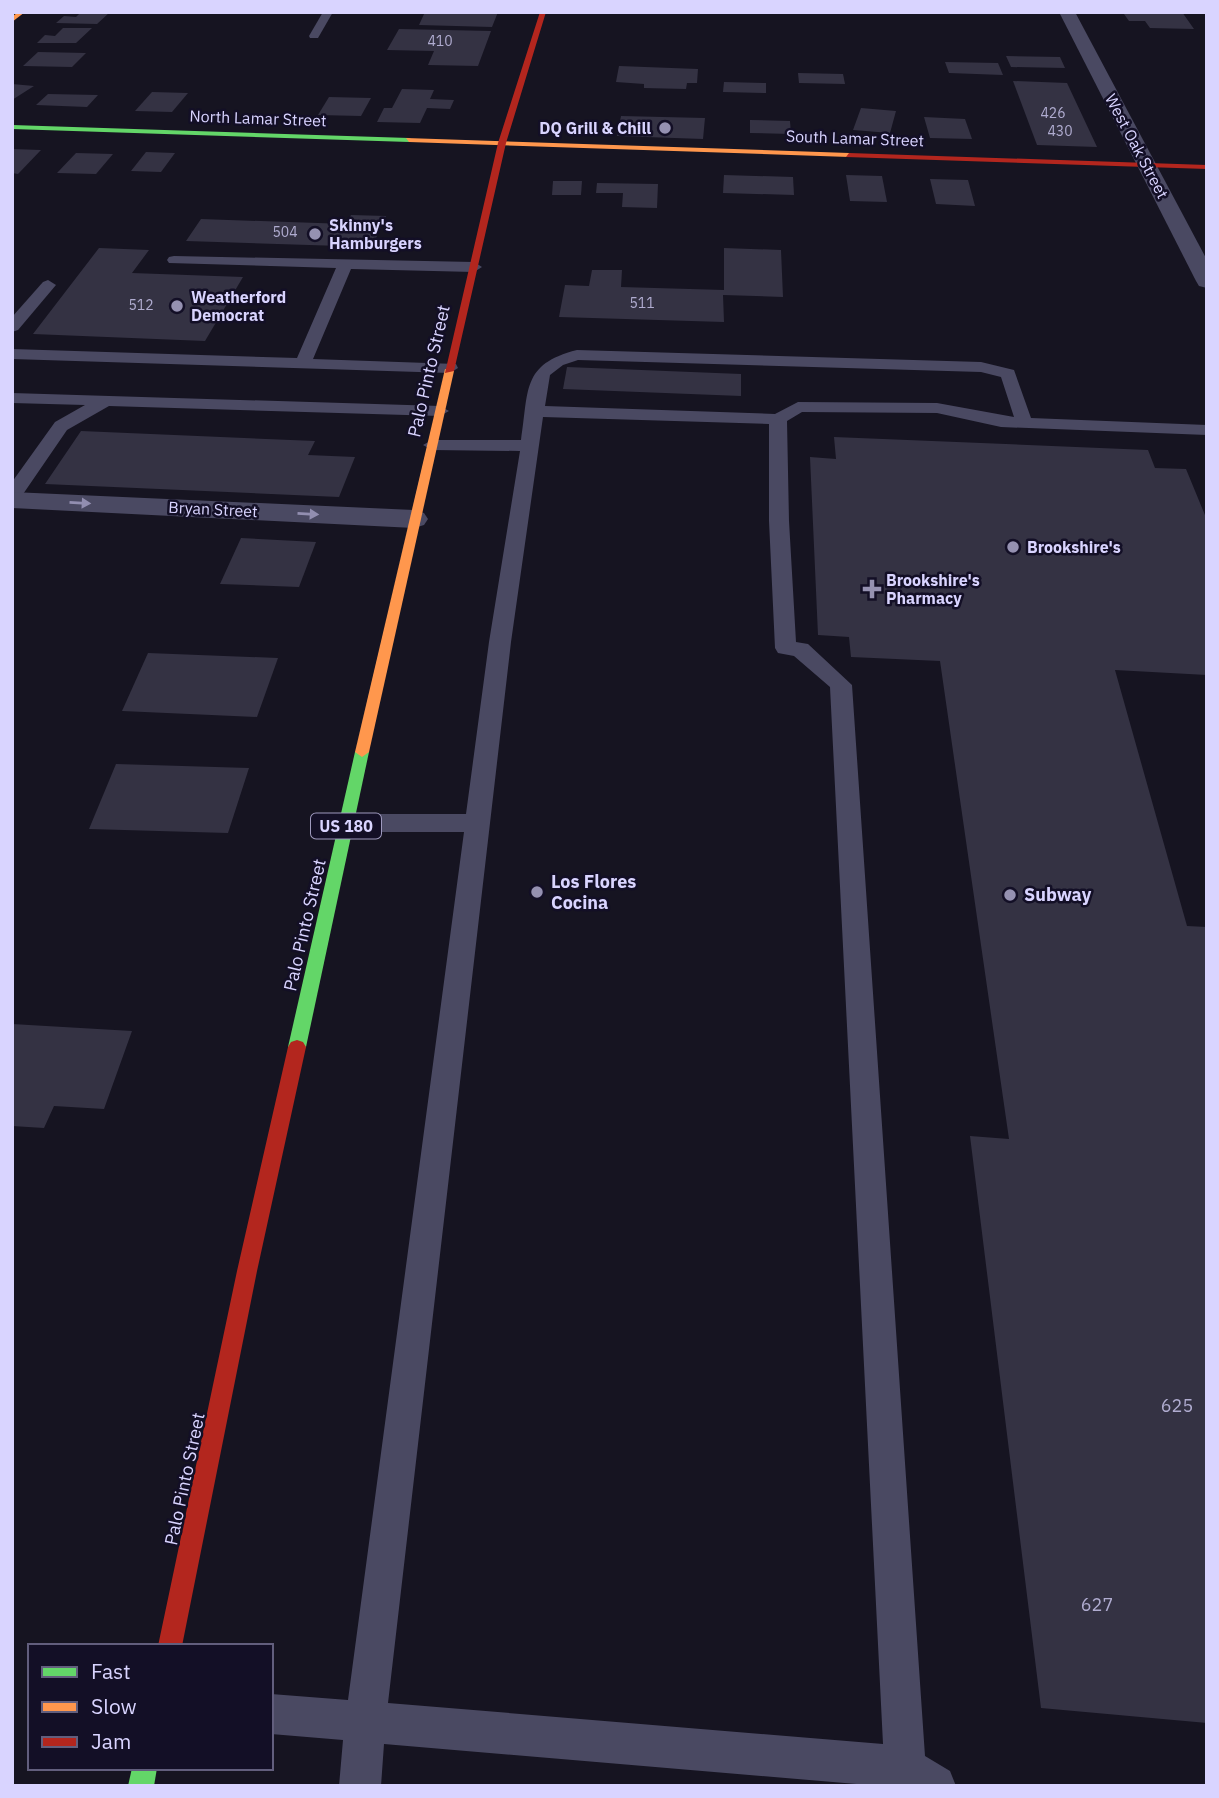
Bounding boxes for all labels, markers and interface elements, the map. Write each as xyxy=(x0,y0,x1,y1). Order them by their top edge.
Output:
house number: 410 xyxy=(427,32,453,50)
street label: West Oak Street xyxy=(1101,90,1173,202)
house number: 426 xyxy=(1040,104,1066,122)
street label: North Lamar Street xyxy=(189,106,327,130)
place label: DQ Grill & Chill xyxy=(539,118,651,138)
marker: DQ Grill & Chill xyxy=(657,120,673,136)
house number: 430 xyxy=(1047,122,1073,140)
street label: South Lamar Street xyxy=(785,126,925,150)
place label: Skinny's Hamburgers xyxy=(329,215,422,253)
house number: 504 xyxy=(272,223,298,241)
marker: Skinny's Hamburgers xyxy=(307,226,323,242)
place label: Weatherford Democrat xyxy=(191,287,286,325)
house number: 511 xyxy=(629,294,655,312)
house number: 512 xyxy=(128,296,154,314)
marker: Weatherford Democrat xyxy=(169,298,185,314)
street label: Palo Pinto Street xyxy=(402,302,455,439)
one-way arrow xyxy=(70,497,92,508)
street label: Bryan Street xyxy=(168,497,258,521)
one-way arrow xyxy=(297,508,319,519)
place label: Brookshire's xyxy=(1027,537,1121,557)
marker: Brookshire's xyxy=(1005,539,1021,555)
place label: Brookshire's Pharmacy xyxy=(886,570,980,608)
marker: Brookshire's Pharmacy xyxy=(864,581,880,597)
road number: US 180 xyxy=(311,814,381,838)
street label: Palo Pinto Street xyxy=(278,856,331,993)
place label: Los Flores Cocina xyxy=(551,870,636,914)
place label: Subway xyxy=(1024,883,1092,906)
marker: Los Flores Cocina xyxy=(529,884,545,900)
marker: Subway xyxy=(1002,887,1018,903)
house number: 625 xyxy=(1161,1394,1193,1417)
street label: Palo Pinto Street xyxy=(159,1410,210,1547)
house number: 627 xyxy=(1081,1593,1113,1616)
legend xyxy=(28,1644,273,1770)
text: Fast xyxy=(91,1657,131,1685)
text: Slow xyxy=(91,1692,137,1720)
text: Jam xyxy=(91,1727,131,1755)

